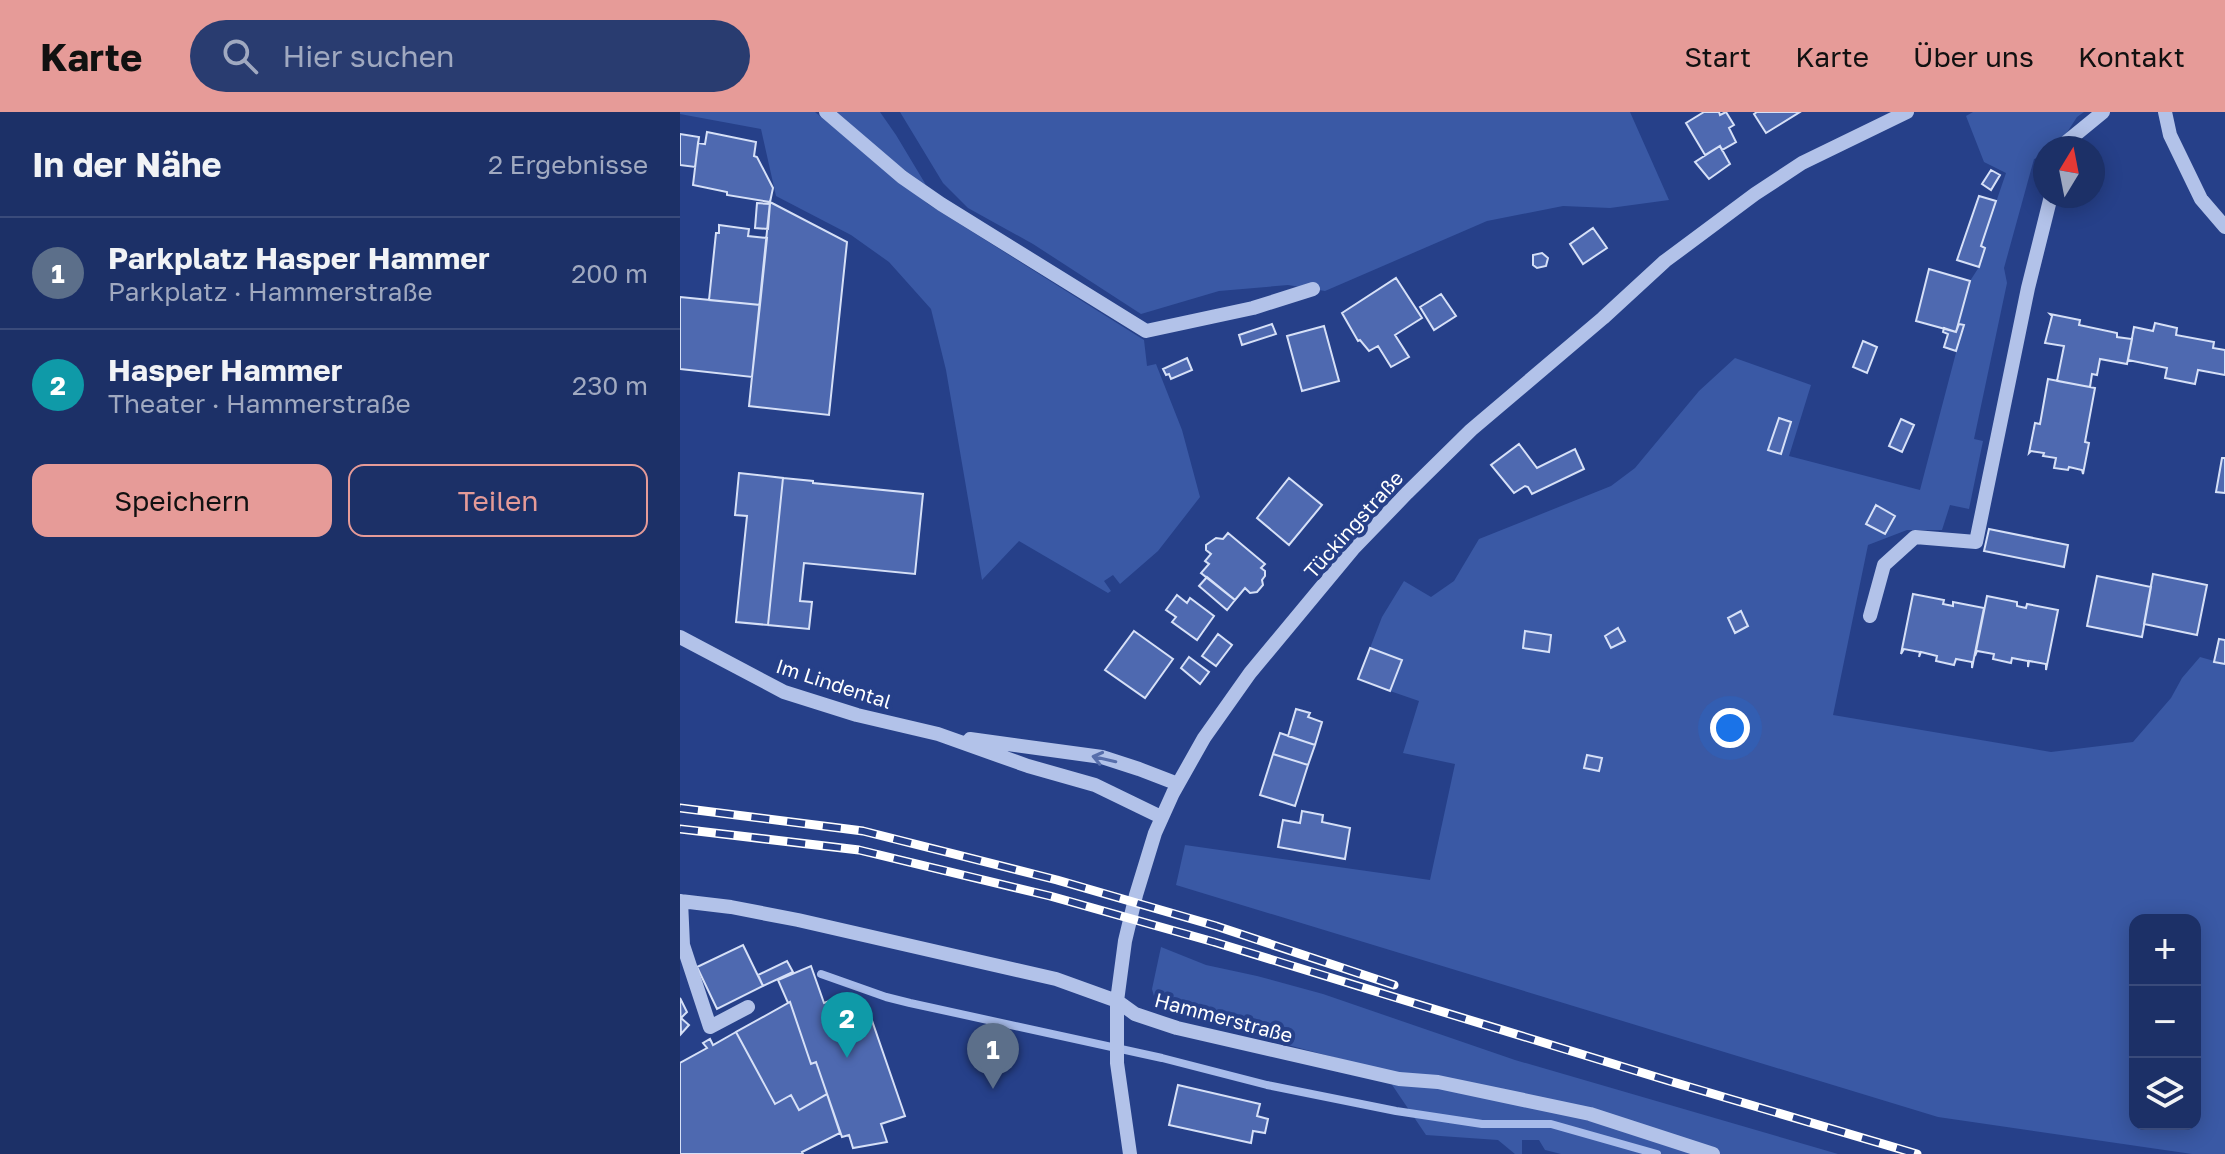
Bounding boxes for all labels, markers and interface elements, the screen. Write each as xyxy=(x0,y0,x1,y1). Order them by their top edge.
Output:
search box xyxy=(190,20,750,92)
text: Karte xyxy=(40,34,142,79)
icon: search xyxy=(218,34,262,78)
text: Hier suchen xyxy=(282,38,455,74)
text: Start xyxy=(1684,40,1751,73)
text: Karte xyxy=(1795,40,1869,73)
text: Über uns xyxy=(1913,40,2034,73)
text: Kontakt xyxy=(2078,40,2185,73)
north arrow xyxy=(2033,136,2105,208)
text: In der Nähe xyxy=(32,144,222,184)
text: 2 Ergebnisse xyxy=(488,149,648,180)
text: Parkplatz Hasper Hammer xyxy=(108,240,490,276)
text: 1 xyxy=(51,258,65,289)
text: 200 m xyxy=(571,258,648,289)
text: Parkplatz · Hammerstraße xyxy=(108,276,433,307)
text: Hasper Hammer xyxy=(108,352,342,388)
text: 2 xyxy=(50,370,66,401)
text: 230 m xyxy=(572,370,648,401)
text: Theater · Hammerstraße xyxy=(108,388,411,419)
button: Speichern xyxy=(32,464,332,537)
button: Teilen xyxy=(348,464,648,537)
street label: Tückingstraße xyxy=(1299,465,1407,583)
street label: Im Lindental xyxy=(773,653,895,713)
your location xyxy=(1710,708,1750,748)
one-way arrow xyxy=(1092,750,1118,765)
map controls xyxy=(2129,914,2201,1130)
button: + xyxy=(2129,914,2201,986)
button: − xyxy=(2129,986,2201,1058)
street label: Hammerstraße xyxy=(1152,987,1296,1047)
pin: 2 xyxy=(821,992,873,1058)
pin: 1 xyxy=(967,1023,1019,1089)
button: layers xyxy=(2129,1058,2201,1130)

